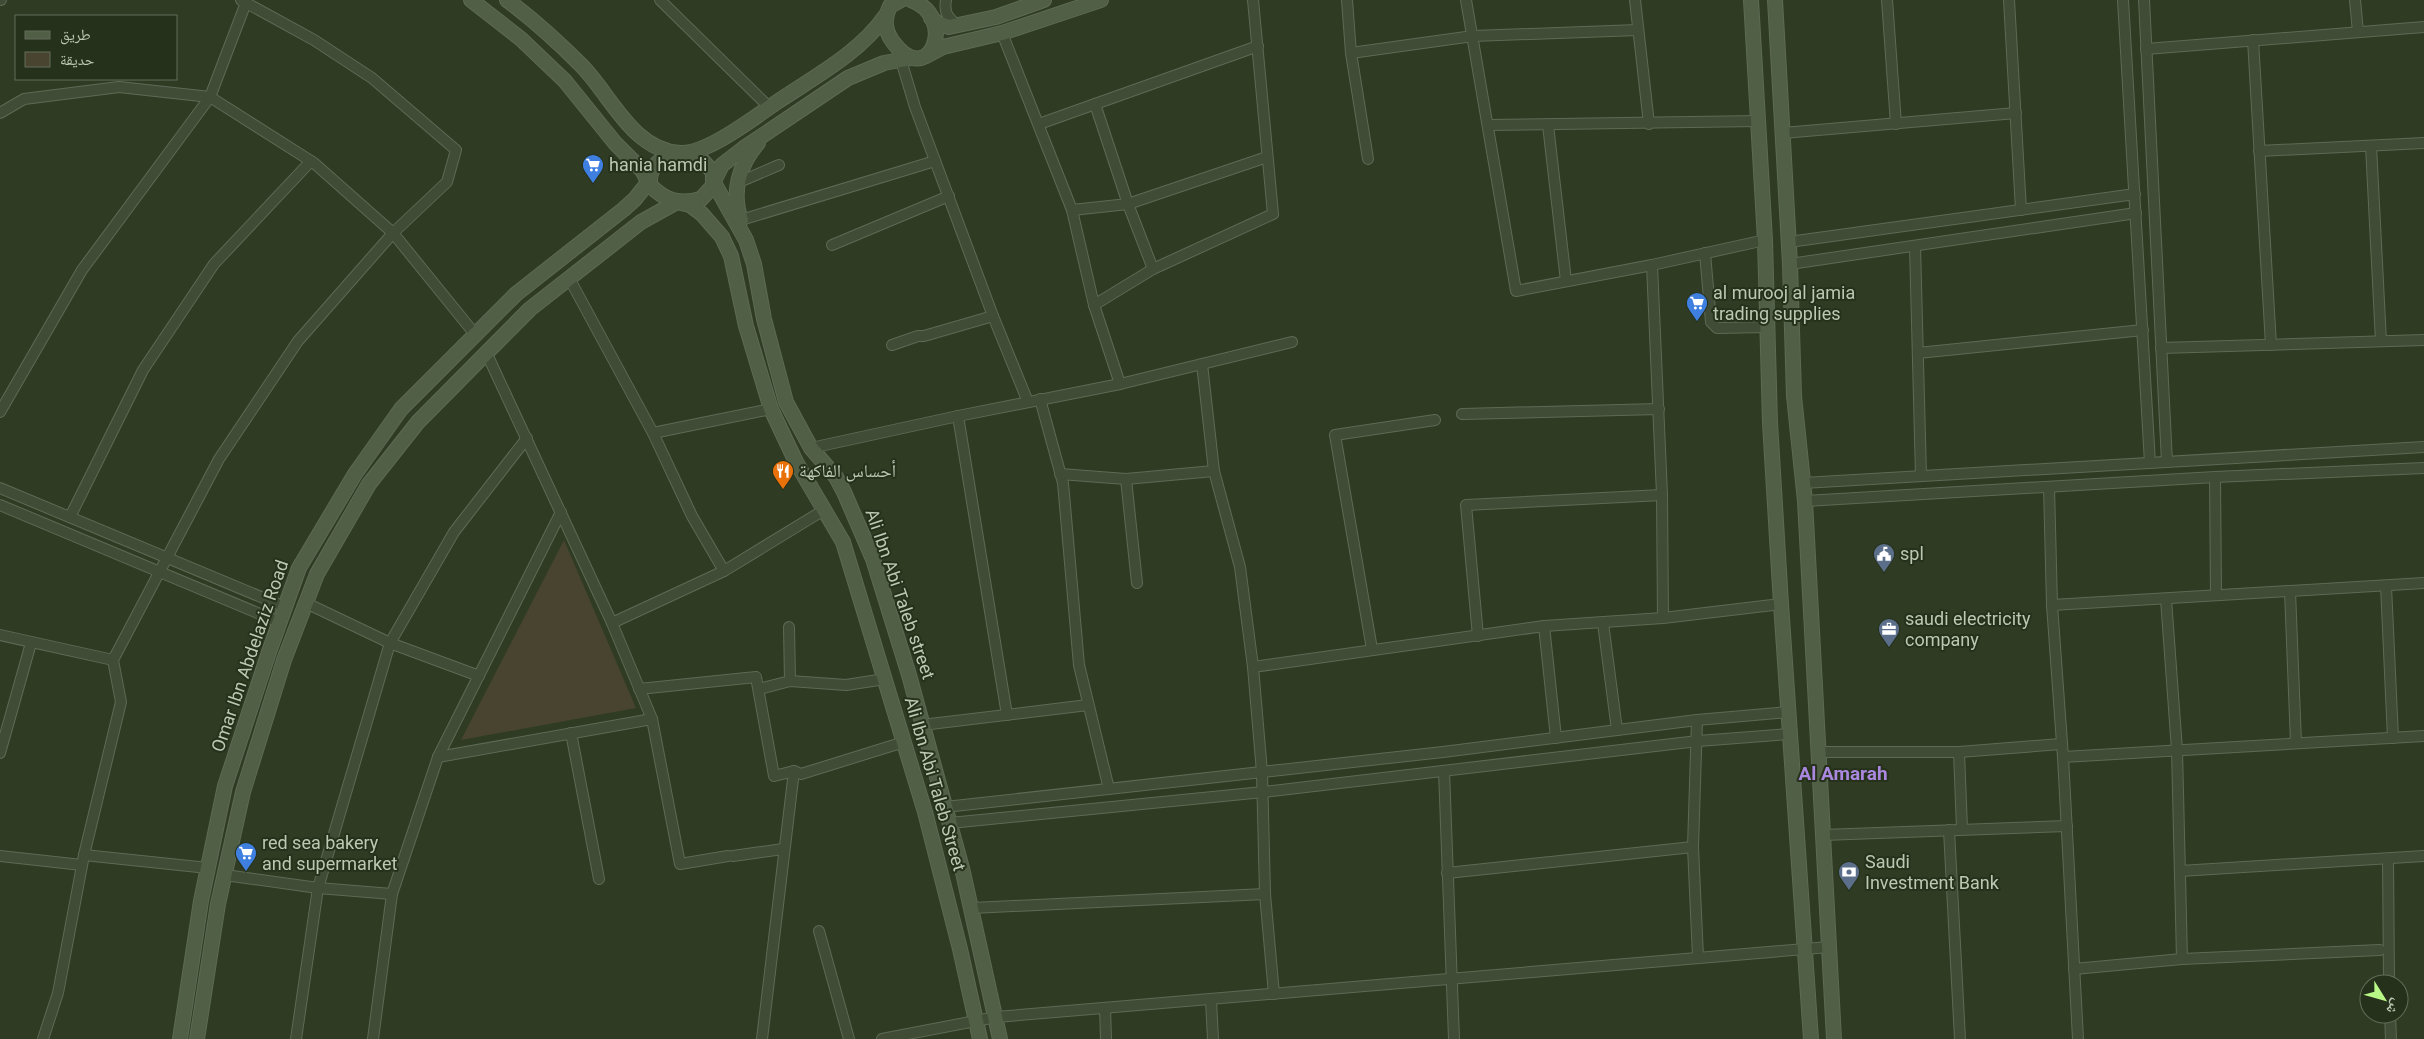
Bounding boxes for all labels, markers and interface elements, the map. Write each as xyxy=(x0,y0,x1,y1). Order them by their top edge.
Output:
legend xyxy=(15,15,178,80)
text: طريق xyxy=(60,26,91,45)
text: حديقة xyxy=(60,51,95,69)
supermarket icon: hania hamdi xyxy=(581,153,605,184)
place label: hania hamdi xyxy=(609,154,707,175)
place label: al murooj al jamia trading supplies xyxy=(1713,282,1855,324)
supermarket icon: al murooj al jamia trading supplies xyxy=(1685,291,1709,322)
restaurant icon: أحساس الفاكهة xyxy=(771,459,795,490)
place label: أحساس الفاكهة xyxy=(799,460,896,482)
street label: Ali Ibn Abi Taleb street xyxy=(861,506,940,682)
public building icon: spl xyxy=(1872,542,1896,573)
place label: spl xyxy=(1900,543,1924,564)
street label: Omar Ibn Abdelaziz Road xyxy=(207,557,292,755)
place label: saudi electricity company xyxy=(1905,608,2031,650)
office icon: saudi electricity company xyxy=(1877,617,1901,648)
street label: Ali Ibn Abi Taleb Street xyxy=(901,694,970,873)
district label: Al Amarah xyxy=(1798,762,1888,785)
place label: red sea bakery and supermarket xyxy=(262,832,397,874)
supermarket icon: red sea bakery and supermarket xyxy=(234,841,258,872)
place label: Saudi Investment Bank xyxy=(1865,851,2000,893)
bank icon: Saudi Investment Bank xyxy=(1837,860,1861,891)
north arrow xyxy=(2359,974,2409,1024)
text: ش xyxy=(2383,995,2405,1018)

